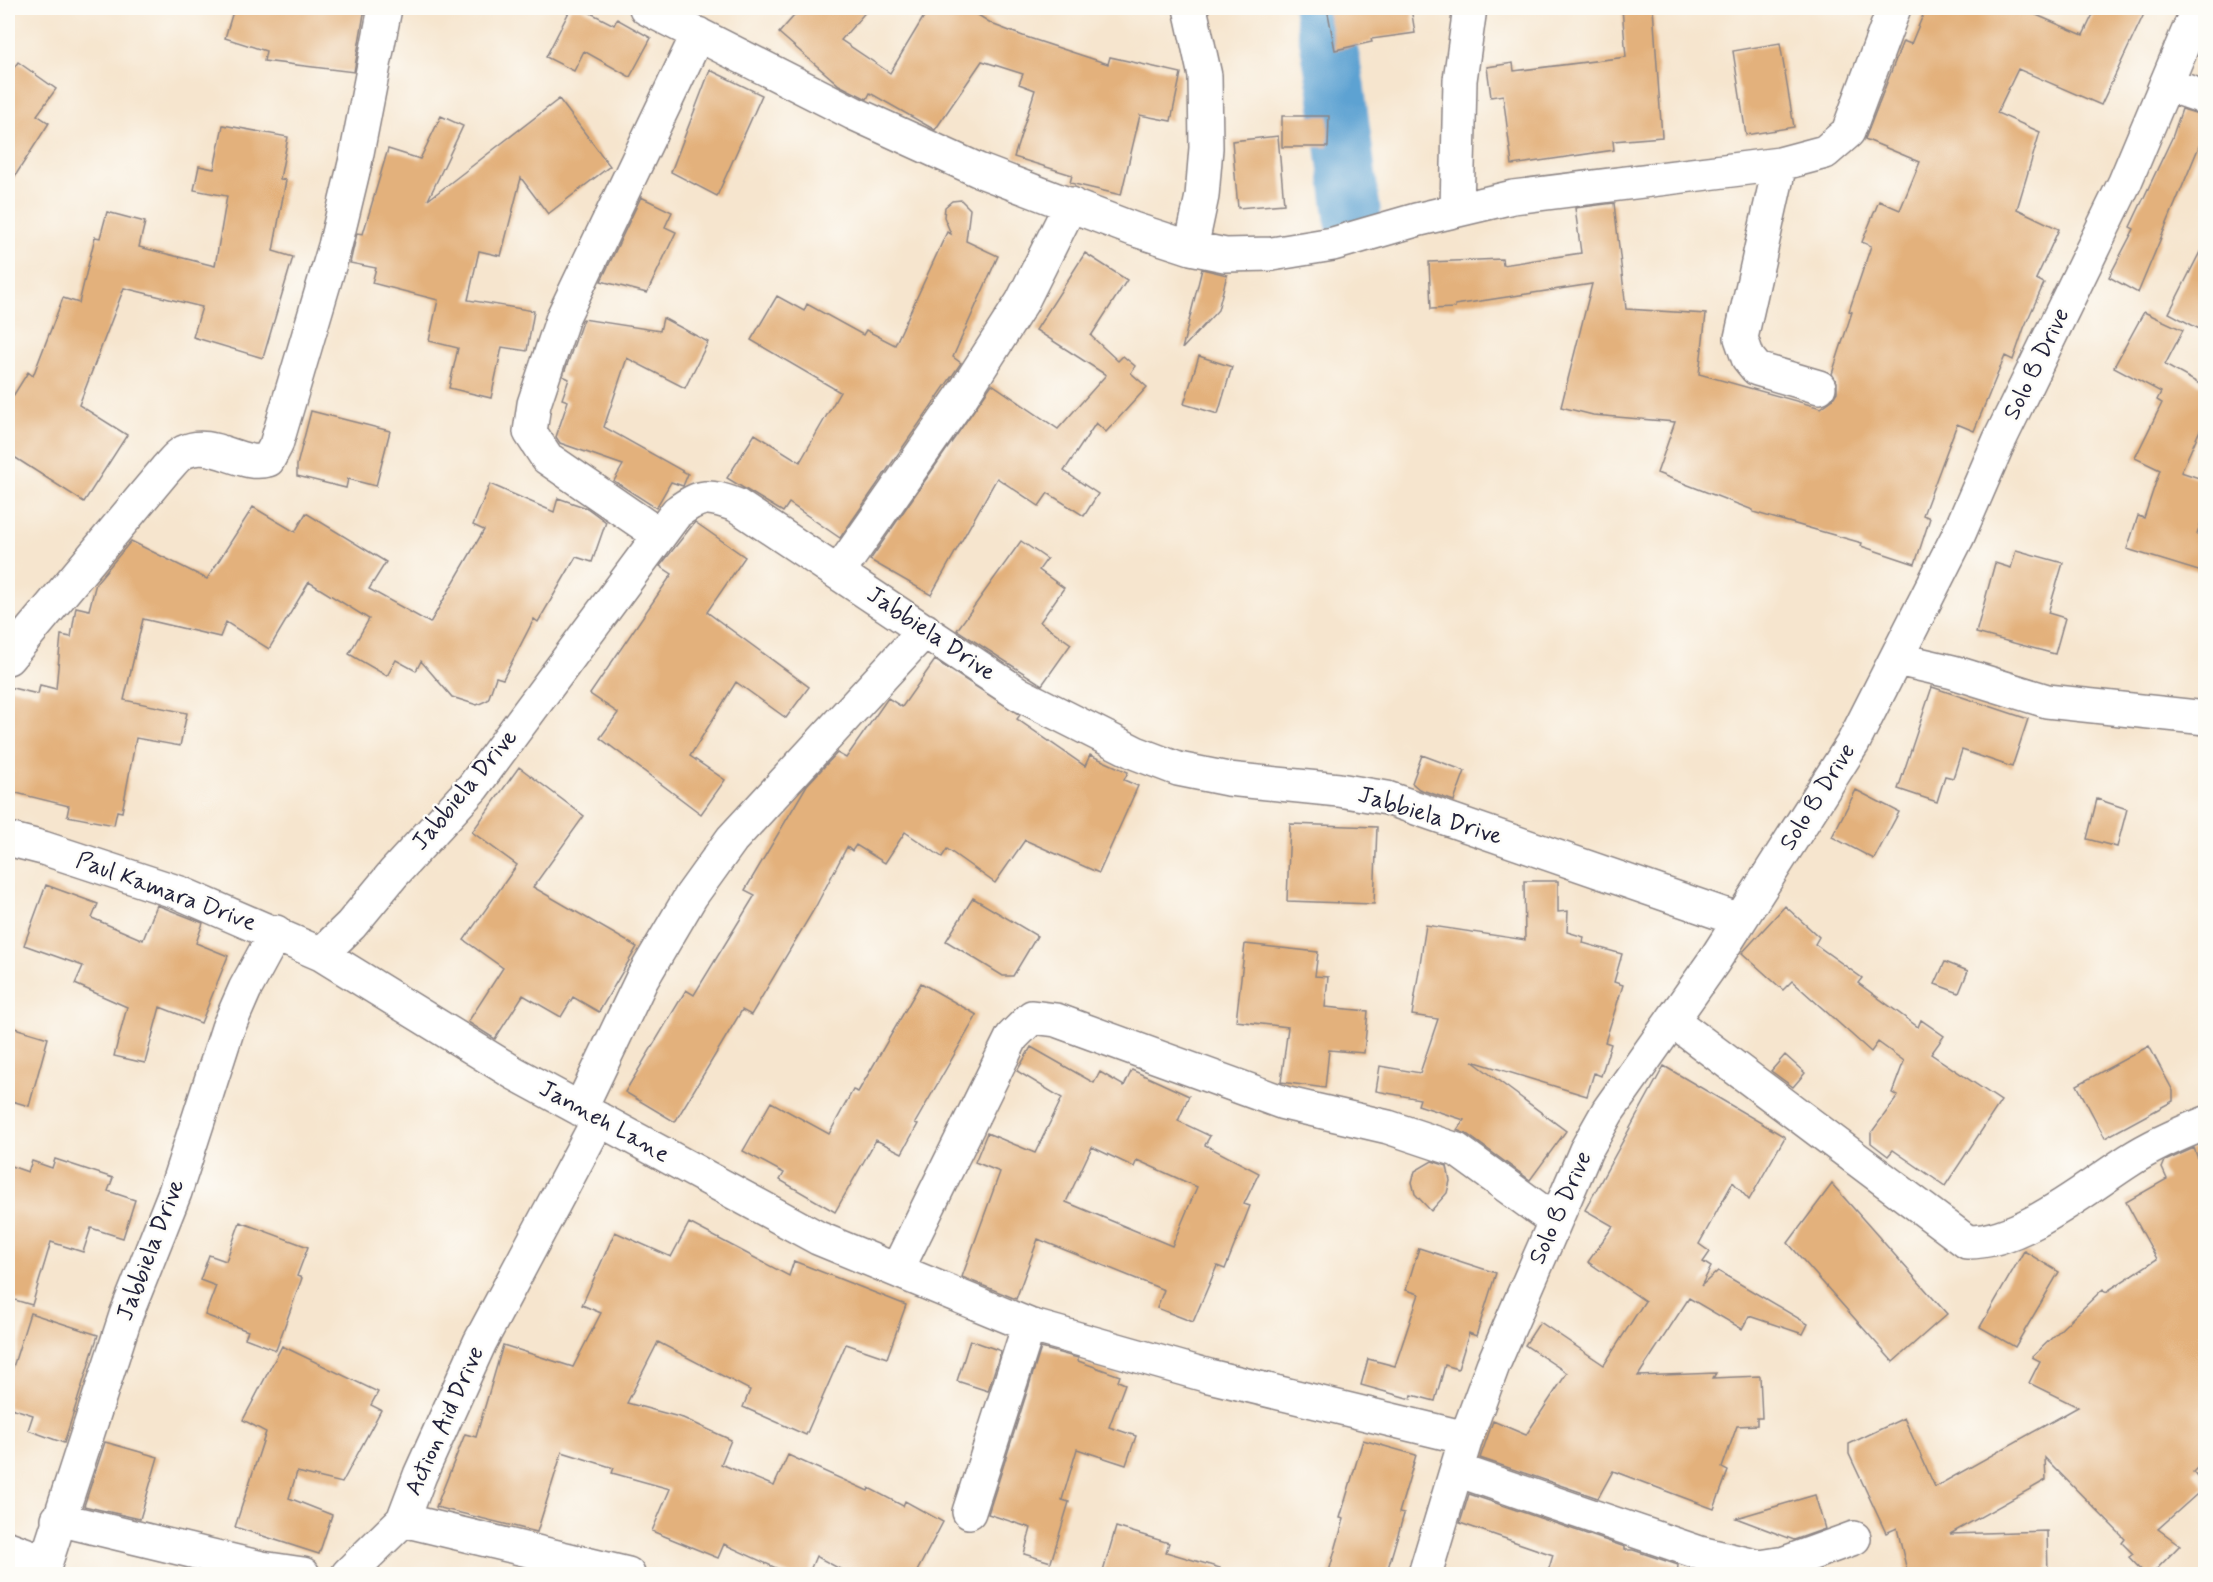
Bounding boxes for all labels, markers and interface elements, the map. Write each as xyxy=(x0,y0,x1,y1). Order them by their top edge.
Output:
street label: Solo B Drive xyxy=(1997,303,2077,425)
street label: Jabbiela Drive xyxy=(860,579,1002,689)
street label: Jabbiela Drive xyxy=(405,723,525,857)
street label: Solo B Drive xyxy=(1773,738,1863,856)
street label: Jabbiela Drive xyxy=(1354,779,1506,853)
street label: Paul Kamara Drive xyxy=(72,845,261,939)
street label: Janneh Lane xyxy=(533,1073,675,1171)
street label: Solo B Drive xyxy=(1522,1147,1600,1269)
street label: Jabbiela Drive xyxy=(110,1175,192,1325)
street label: Action Aid Drive xyxy=(398,1341,492,1501)

